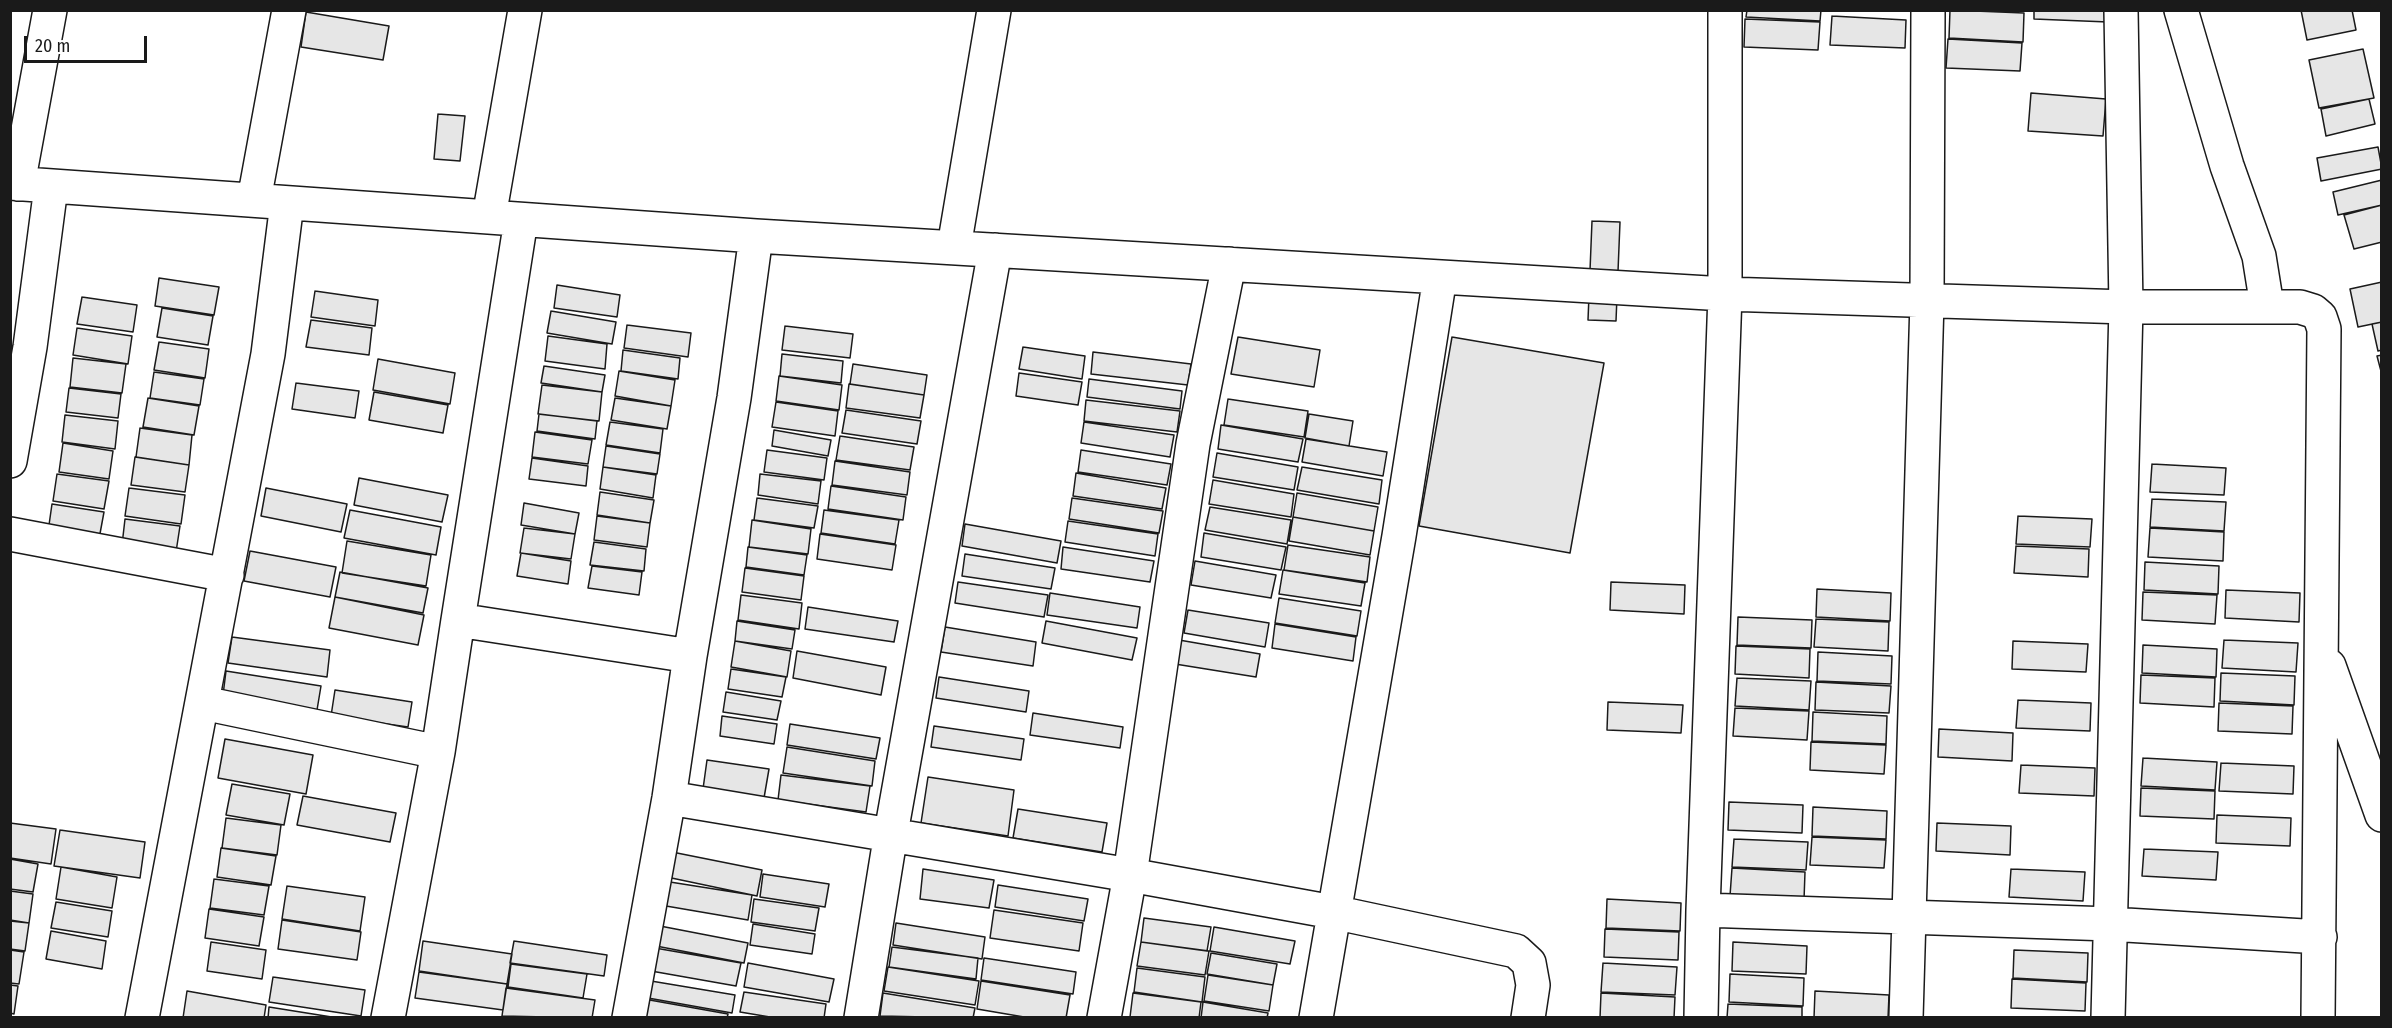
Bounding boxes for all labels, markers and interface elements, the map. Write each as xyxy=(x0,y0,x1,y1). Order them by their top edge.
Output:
scale bar xyxy=(27,24,150,62)
text: 20 m xyxy=(35,35,70,57)

